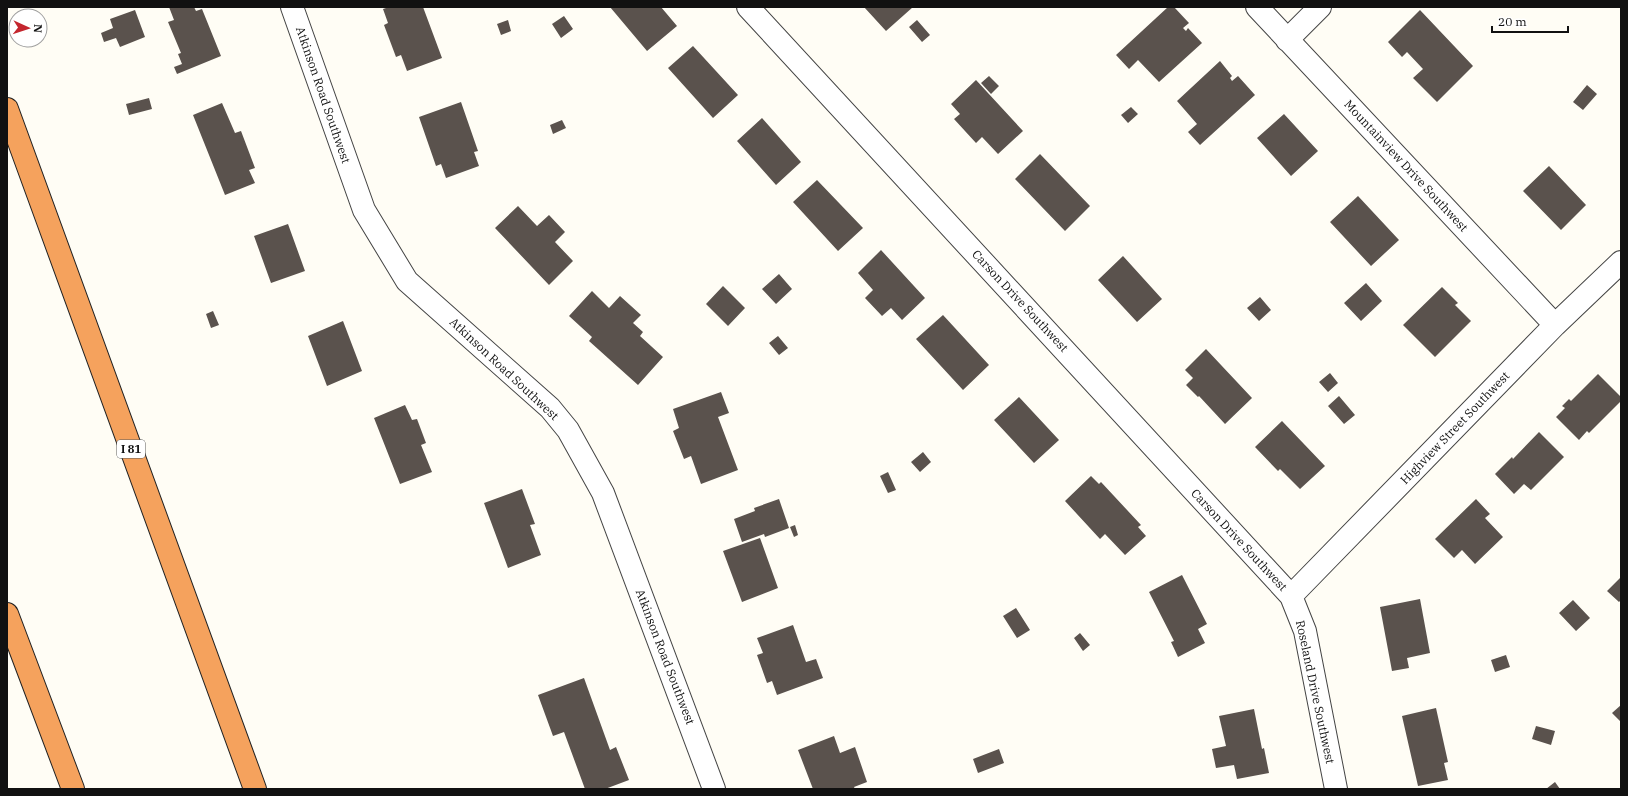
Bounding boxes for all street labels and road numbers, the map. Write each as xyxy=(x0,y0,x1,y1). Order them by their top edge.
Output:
street label: Atkinson Road Southwest xyxy=(293,24,354,165)
street label: Mountainview Drive Southwest xyxy=(1341,97,1471,235)
street label: Carson Drive Southwest xyxy=(969,246,1072,355)
street label: Atkinson Road Southwest xyxy=(447,314,562,423)
street label: Highview Street Southwest xyxy=(1397,368,1512,487)
road number: I 81 xyxy=(117,440,145,458)
street label: Carson Drive Southwest xyxy=(1188,485,1291,594)
street label: Atkinson Road Southwest xyxy=(633,587,698,727)
street label: Roseland Drive Southwest xyxy=(1293,619,1338,765)

